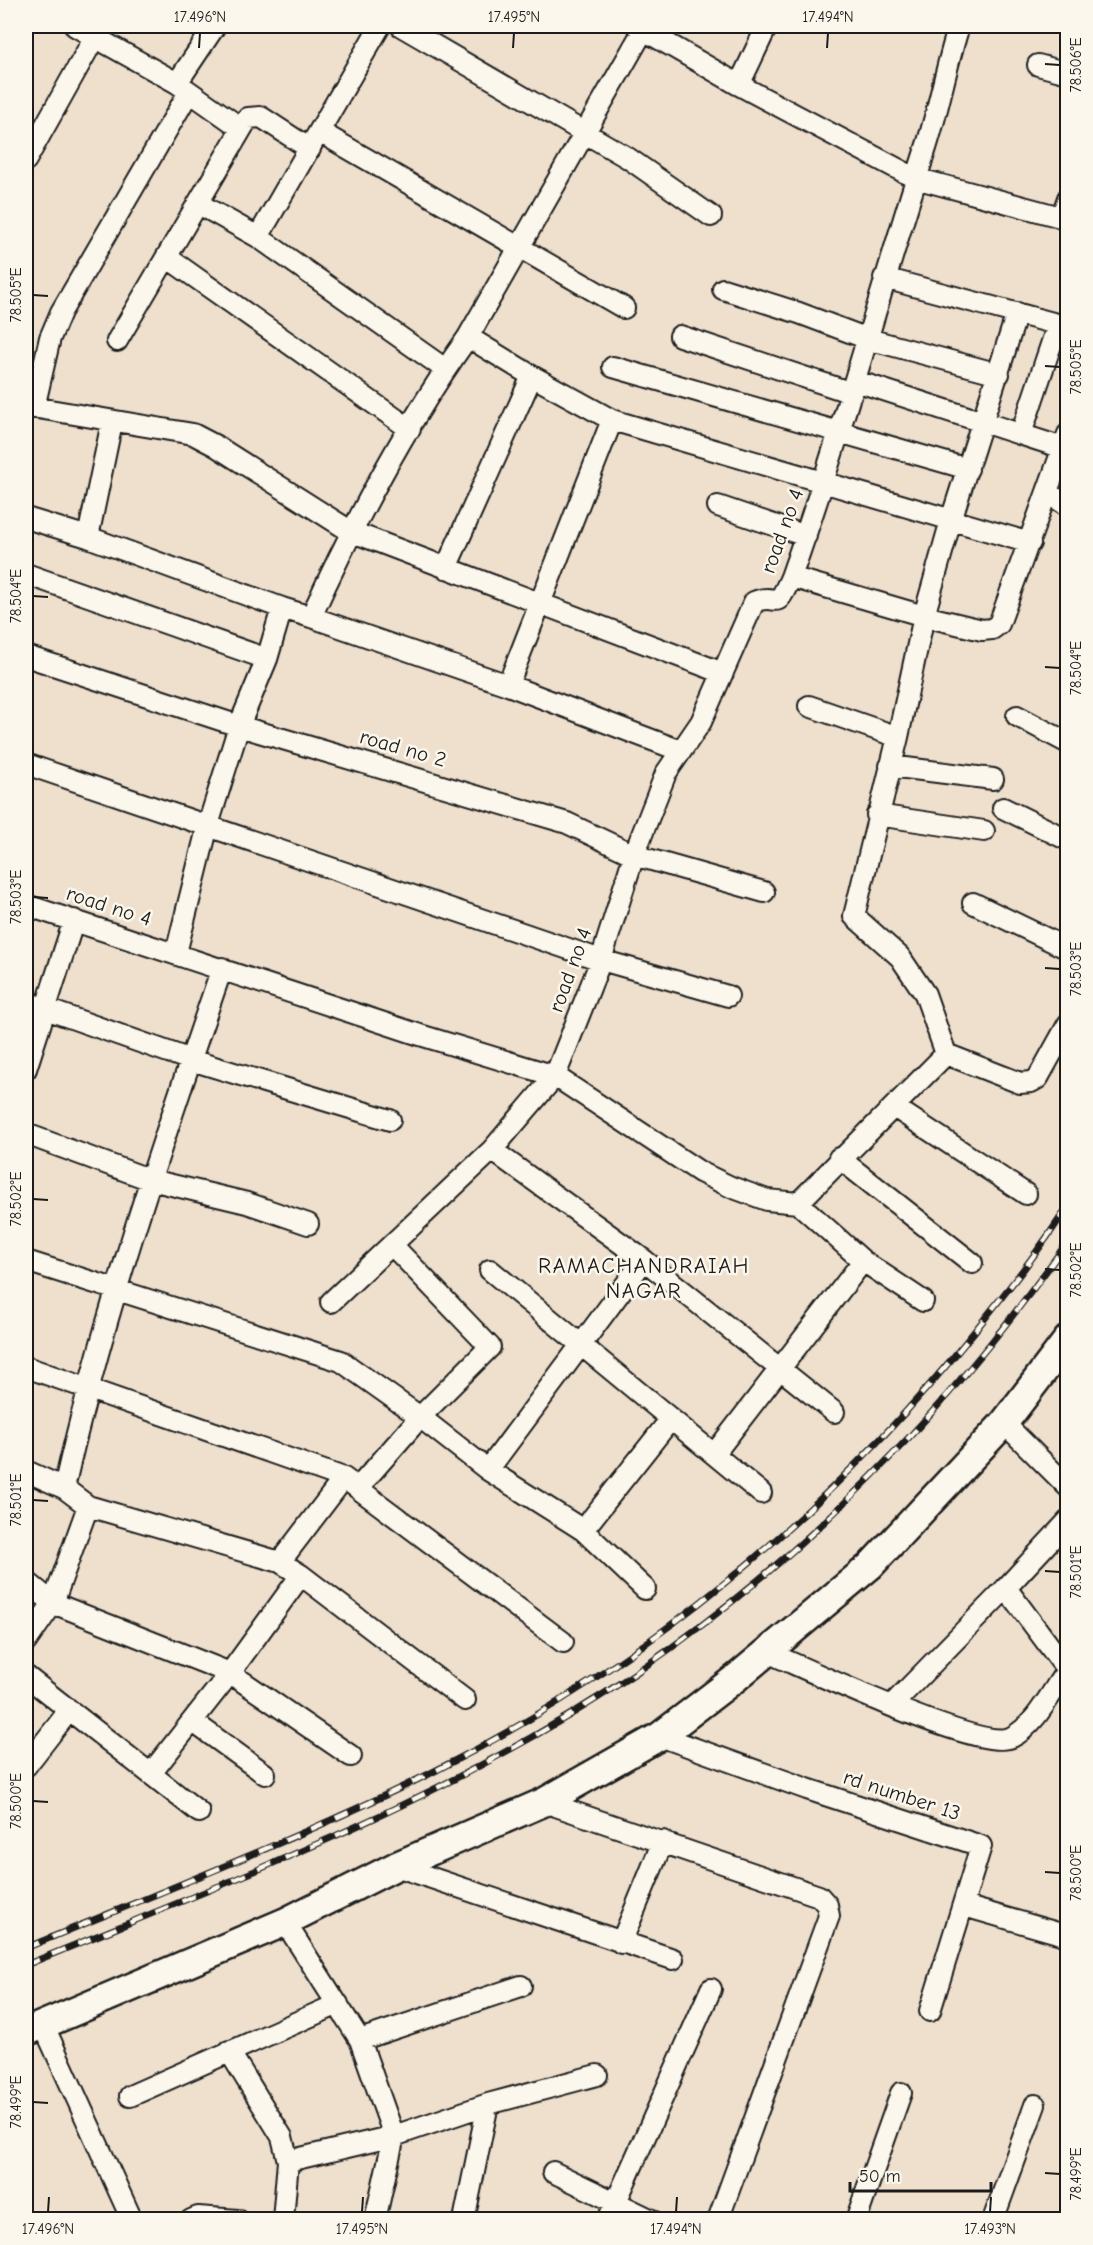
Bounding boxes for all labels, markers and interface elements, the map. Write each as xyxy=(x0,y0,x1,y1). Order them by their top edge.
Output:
text: 17.496°N xyxy=(174,8,226,26)
text: 17.495°N xyxy=(488,8,540,26)
text: 17.494°N xyxy=(802,8,854,26)
text: 78.506°E xyxy=(1067,37,1085,93)
text: 78.505°E xyxy=(7,267,25,323)
text: 78.505°E xyxy=(1067,339,1085,395)
street label: road no 4 xyxy=(756,486,808,576)
text: 78.504°E xyxy=(7,569,25,623)
text: 78.504°E xyxy=(1067,641,1085,695)
street label: road no 2 xyxy=(357,724,449,772)
text: 78.503°E xyxy=(7,870,25,924)
street label: road no 4 xyxy=(63,881,155,931)
street label: road no 4 xyxy=(544,925,596,1015)
text: 78.503°E xyxy=(1067,942,1085,996)
text: 78.502°E xyxy=(7,1172,25,1226)
text: 78.502°E xyxy=(1067,1243,1085,1297)
district label: RAMACHANDRAIAH NAGAR xyxy=(538,1253,750,1304)
text: 78.501°E xyxy=(7,1474,25,1527)
text: 78.501°E xyxy=(1067,1546,1085,1599)
street label: rd number 13 xyxy=(840,1765,964,1825)
text: 78.500°E xyxy=(7,1773,25,1829)
text: 78.500°E xyxy=(1067,1845,1085,1901)
text: 78.499°E xyxy=(7,2076,25,2128)
text: 78.499°E xyxy=(1067,2148,1085,2200)
scale bar xyxy=(850,2155,991,2193)
text: 50 m xyxy=(859,2166,901,2187)
text: 17.496°N xyxy=(22,2220,74,2238)
text: 17.495°N xyxy=(336,2220,388,2238)
text: 17.494°N xyxy=(650,2220,702,2238)
text: 17.493°N xyxy=(964,2220,1016,2238)

